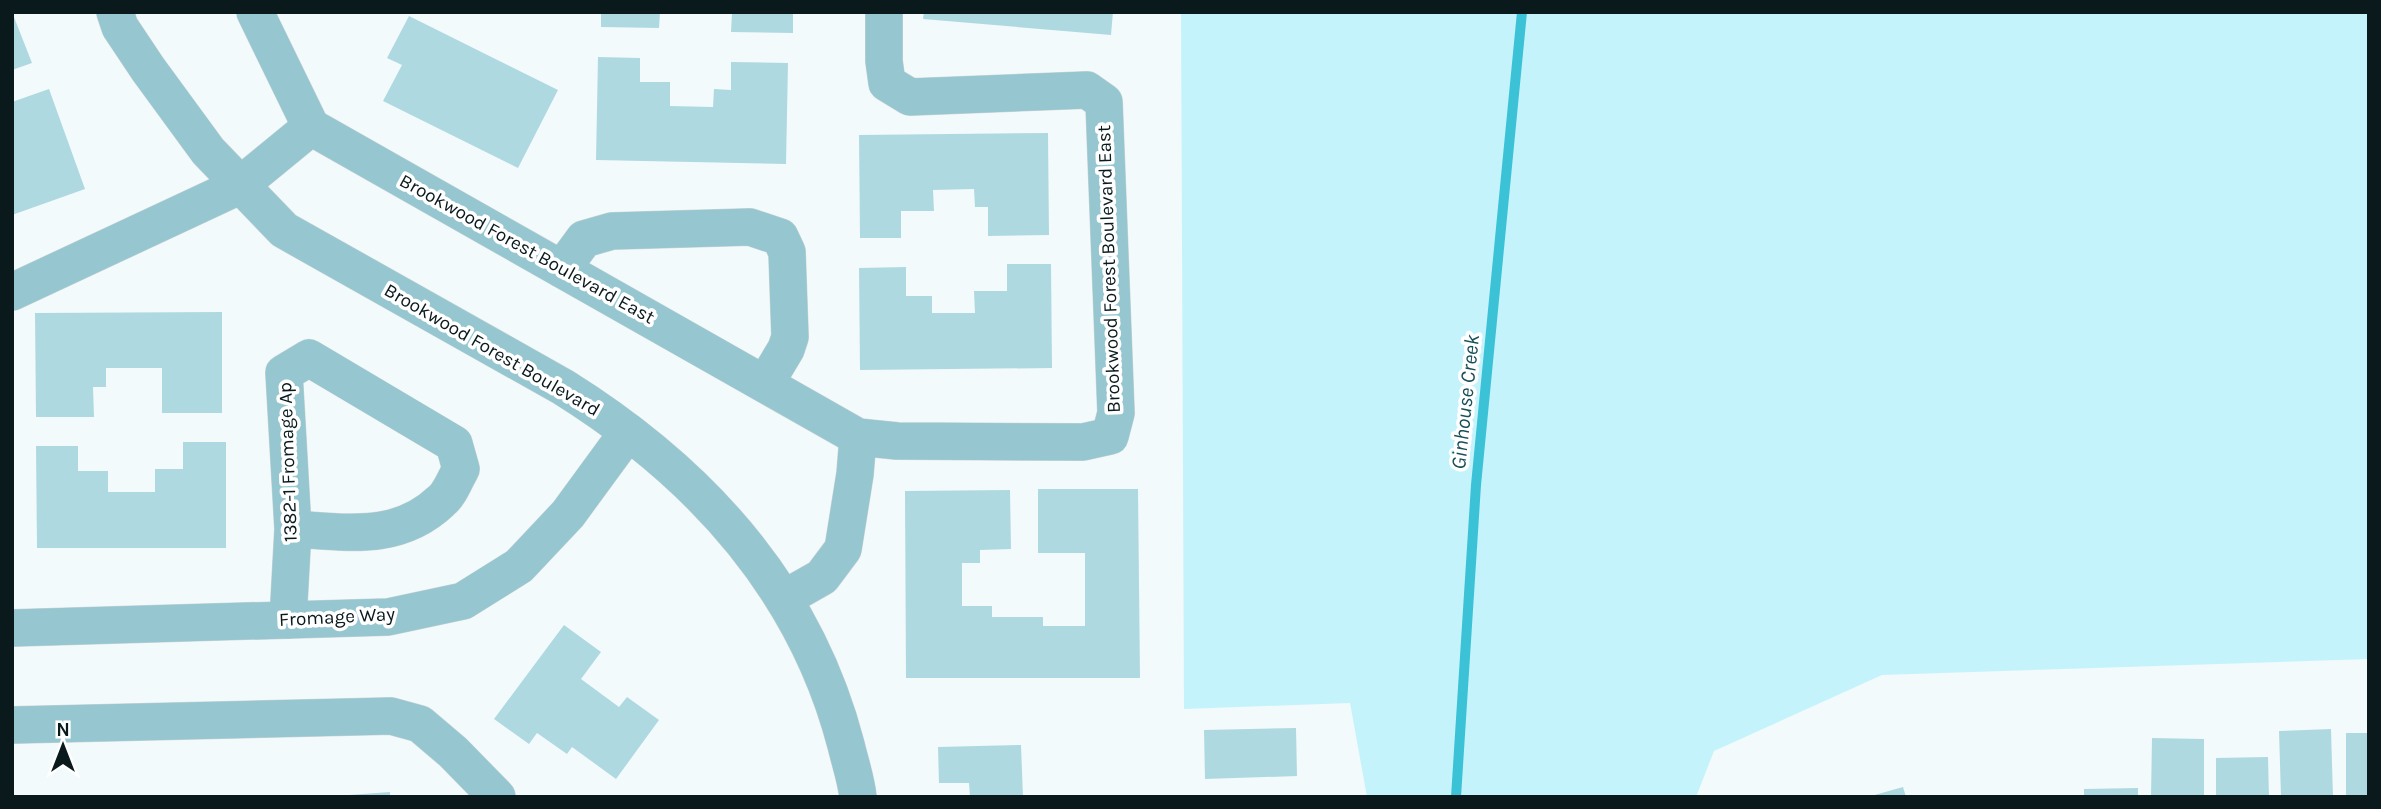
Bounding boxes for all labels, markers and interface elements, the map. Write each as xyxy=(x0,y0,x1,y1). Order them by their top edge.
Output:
street label: Brookwood Forest Boulevard East xyxy=(1093,125,1125,413)
street label: Brookwood Forest Boulevard East xyxy=(396,170,658,328)
street label: Brookwood Forest Boulevard xyxy=(380,279,604,421)
water label: Ginhouse Creek xyxy=(1446,333,1484,471)
street label: 1382-1 Fromage Ap xyxy=(274,382,302,542)
street label: Fromage Way xyxy=(278,603,396,631)
north arrow xyxy=(28,711,98,781)
text: N xyxy=(56,719,70,741)

